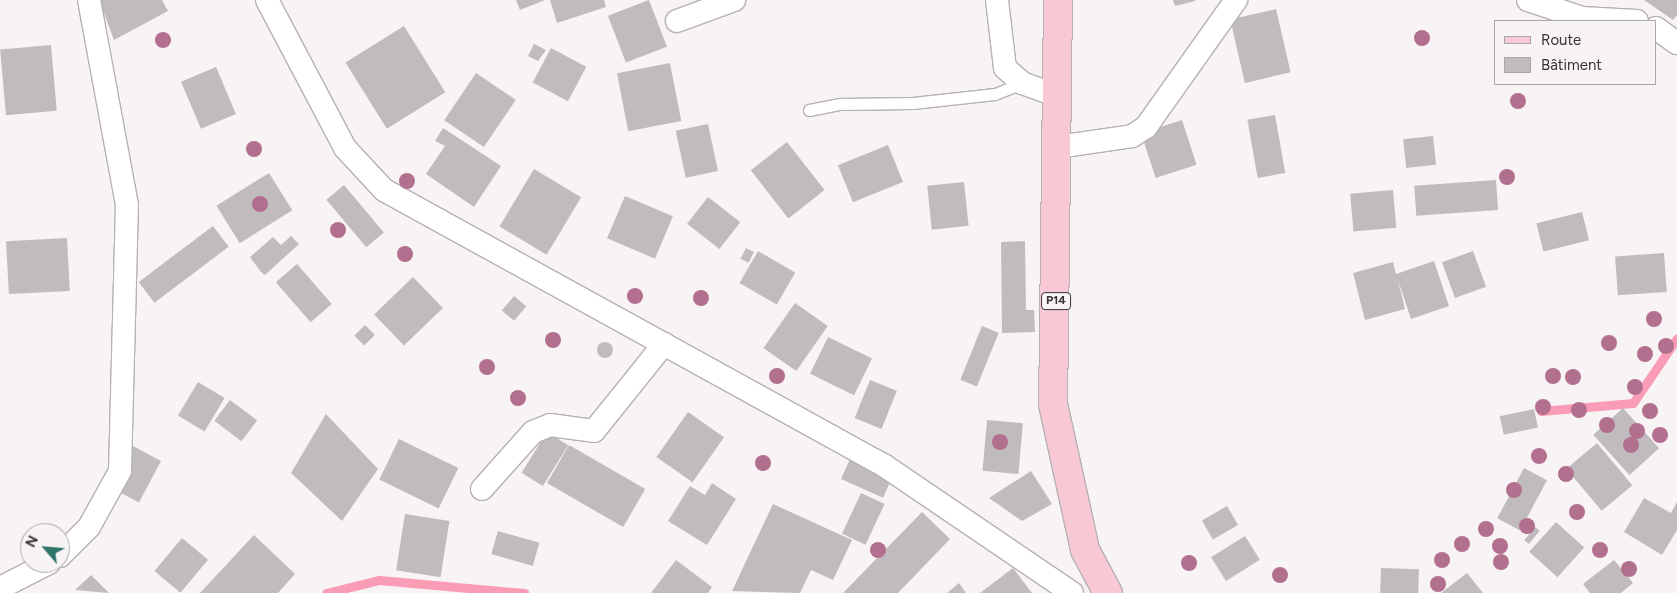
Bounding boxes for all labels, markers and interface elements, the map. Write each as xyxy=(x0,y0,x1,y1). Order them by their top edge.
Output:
legend xyxy=(1494,20,1657,85)
text: Route xyxy=(1541,31,1581,49)
text: Bâtiment xyxy=(1541,56,1602,74)
road number: P14 xyxy=(1041,292,1071,310)
north arrow xyxy=(20,523,70,573)
text: N xyxy=(22,533,42,550)

